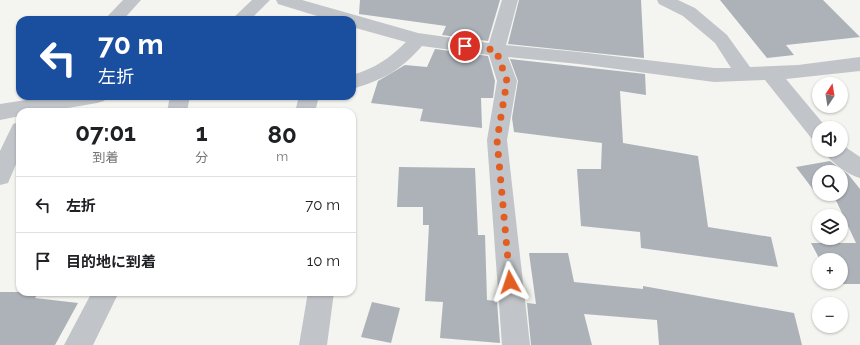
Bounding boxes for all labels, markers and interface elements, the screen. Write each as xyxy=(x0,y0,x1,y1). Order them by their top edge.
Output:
text: 70 m xyxy=(98,28,164,61)
pin xyxy=(448,29,482,63)
icon: left xyxy=(32,32,84,84)
icon: arrive xyxy=(454,35,476,57)
text: 左折 xyxy=(98,66,134,87)
north arrow xyxy=(812,77,848,113)
map controls xyxy=(812,77,848,333)
text: 07:01 xyxy=(75,118,136,147)
text: 1 xyxy=(196,118,208,147)
text: 80 xyxy=(268,120,297,149)
button: sound xyxy=(812,121,848,157)
text: m xyxy=(276,149,288,164)
text: 到着 xyxy=(93,150,119,165)
text: 分 xyxy=(195,150,208,165)
button: search xyxy=(812,165,848,201)
icon: left xyxy=(32,194,54,216)
text: 70 m xyxy=(305,196,340,214)
text: 左折 xyxy=(66,197,96,215)
button: layers xyxy=(812,209,848,245)
icon: arrive xyxy=(32,250,54,272)
text: 10 m xyxy=(307,252,340,270)
text: 目的地に到着 xyxy=(66,253,156,271)
button: + xyxy=(812,253,848,289)
position arrow xyxy=(489,261,531,303)
button: − xyxy=(812,297,848,333)

